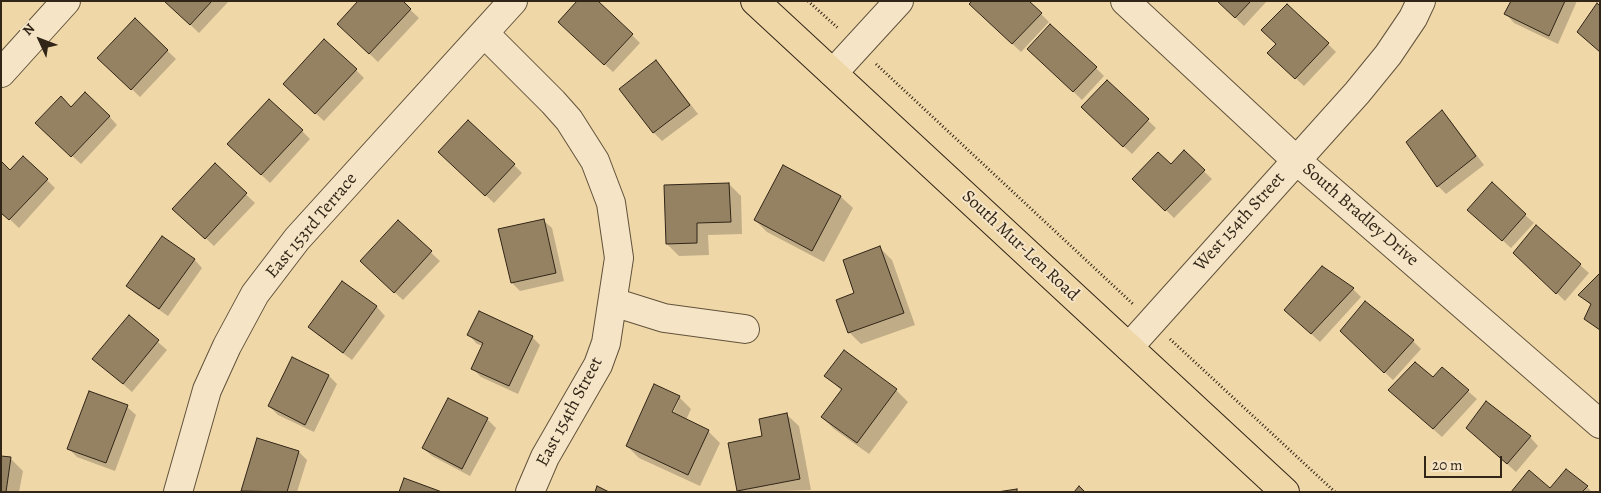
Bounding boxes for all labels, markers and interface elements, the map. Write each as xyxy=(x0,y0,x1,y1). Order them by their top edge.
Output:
north arrow xyxy=(15,15,65,65)
text: N xyxy=(18,19,39,40)
street label: South Bradley Drive xyxy=(1298,159,1422,271)
street label: West 154th Street xyxy=(1190,168,1290,276)
street label: East 153rd Terrace xyxy=(262,169,362,283)
street label: South Mur-Len Road xyxy=(957,186,1083,306)
street label: East 154th Street xyxy=(532,354,608,470)
scale bar xyxy=(1426,446,1504,478)
text: 20 m xyxy=(1432,455,1463,475)

